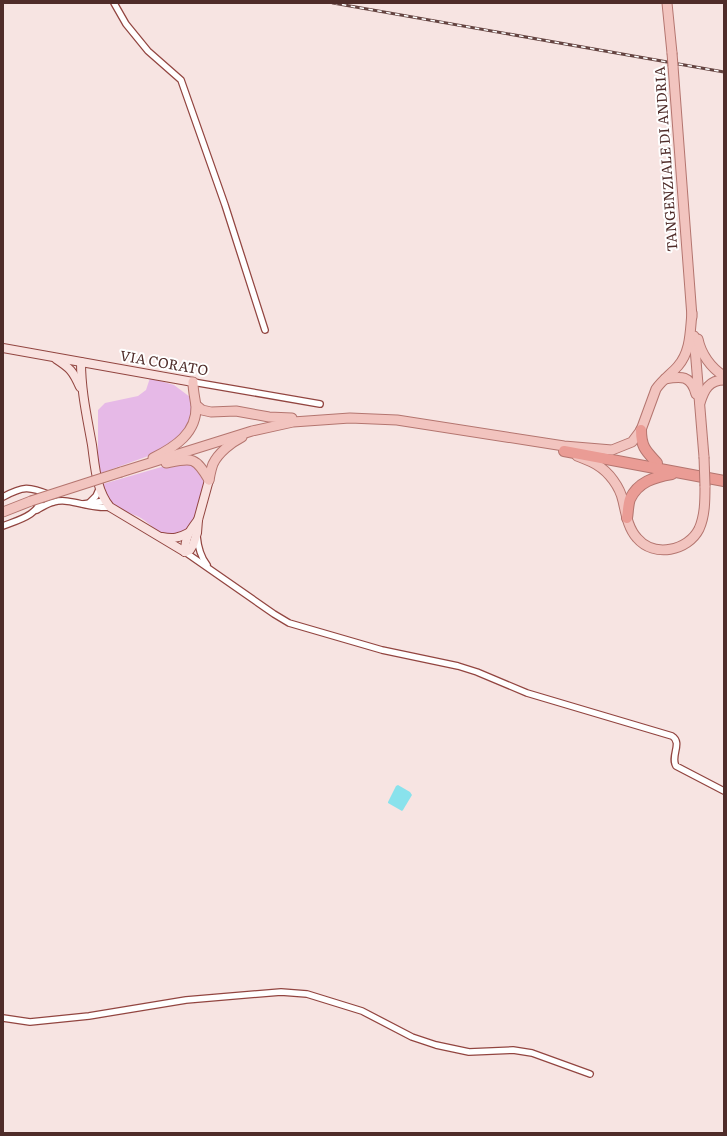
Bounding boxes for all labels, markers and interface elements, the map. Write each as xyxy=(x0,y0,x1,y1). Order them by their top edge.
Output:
street label: TANGENZIALE DI ANDRIA xyxy=(648,65,681,252)
street label: VIA CORATO xyxy=(118,344,210,380)

